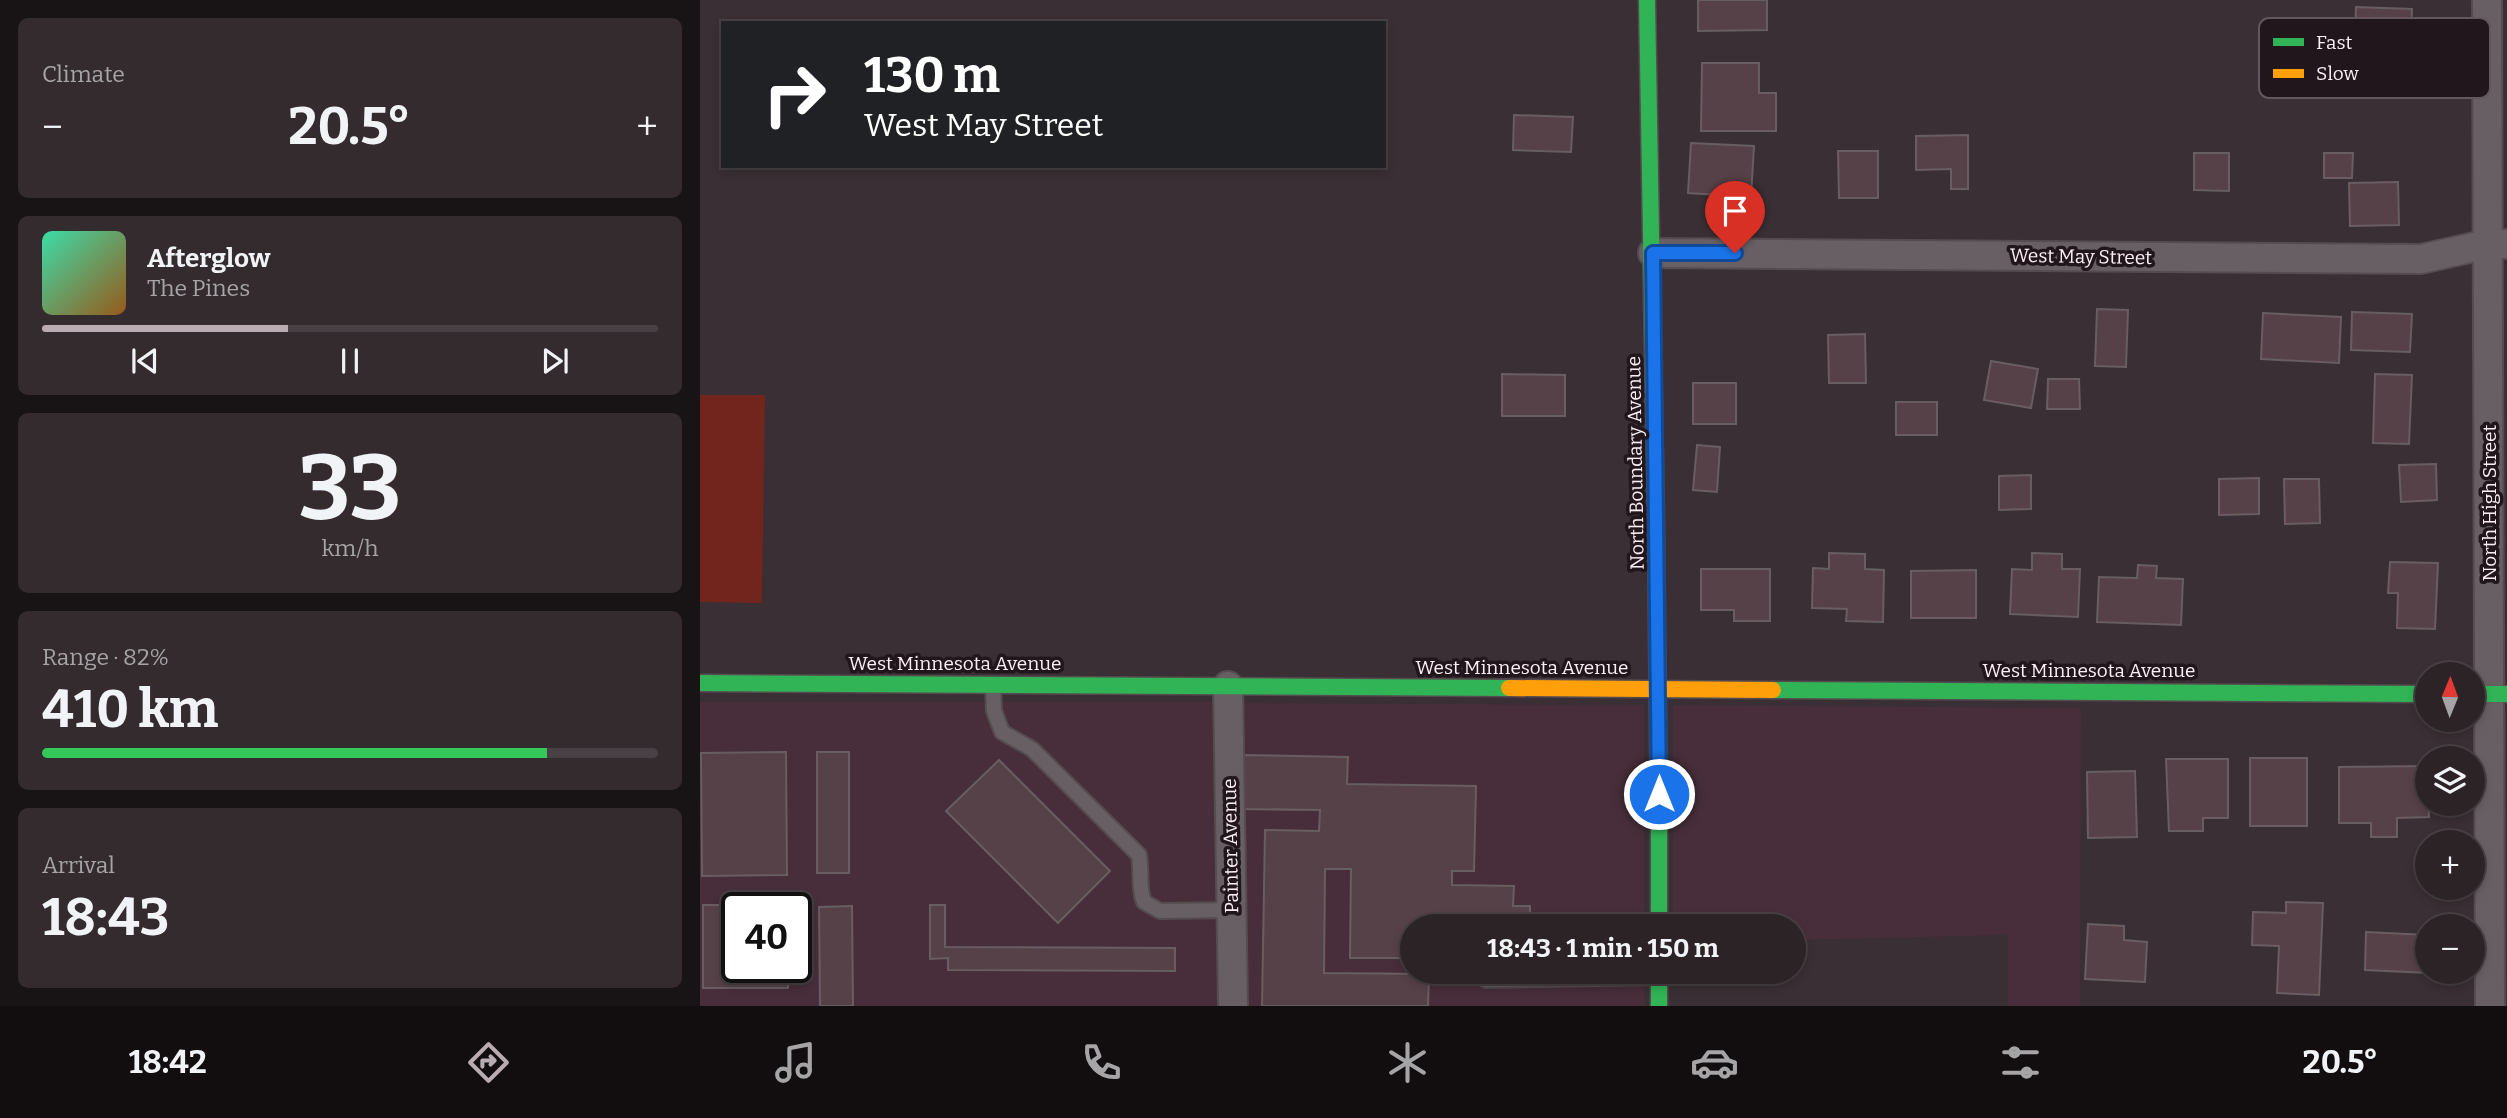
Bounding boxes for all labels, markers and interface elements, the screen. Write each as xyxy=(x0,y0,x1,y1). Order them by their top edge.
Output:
legend xyxy=(2259,18,2490,98)
text: Fast xyxy=(2316,31,2353,54)
text: 130 m xyxy=(864,46,1000,105)
icon: right xyxy=(749,49,840,140)
text: Climate xyxy=(42,60,125,88)
text: Slow xyxy=(2316,62,2359,85)
text: 20.5° xyxy=(288,95,411,158)
text: − xyxy=(42,104,63,150)
text: + xyxy=(636,104,658,150)
text: West May Street xyxy=(864,106,1103,144)
pin xyxy=(1705,181,1765,253)
icon: arrive xyxy=(1716,192,1754,230)
text: Afterglow xyxy=(147,243,270,274)
street label: West May Street xyxy=(2010,244,2152,269)
text: The Pines xyxy=(147,274,250,302)
icon: previous xyxy=(126,342,164,380)
icon: pause xyxy=(331,342,369,380)
icon: next xyxy=(536,342,574,380)
street label: North Boundary Avenue xyxy=(1622,356,1649,570)
street label: North High Street xyxy=(2478,424,2501,581)
text: 33 xyxy=(298,434,402,543)
text: km/h xyxy=(322,534,378,562)
text: Range · 82% xyxy=(42,643,169,671)
street label: West Minnesota Avenue xyxy=(849,652,1061,675)
street label: West Minnesota Avenue xyxy=(1416,656,1628,679)
street label: West Minnesota Avenue xyxy=(1983,659,2195,682)
north arrow xyxy=(2415,662,2485,732)
map controls xyxy=(2415,662,2485,984)
text: 410 km xyxy=(42,678,218,741)
button: layers xyxy=(2415,746,2485,816)
position arrow xyxy=(1622,757,1696,831)
street label: Painter Avenue xyxy=(1218,778,1243,914)
button: + xyxy=(2415,830,2485,900)
text: Arrival xyxy=(42,851,115,879)
text: 18:43 xyxy=(42,886,170,949)
speed limit sign: 40 xyxy=(721,892,812,983)
button: − xyxy=(2415,914,2485,984)
text: 18:43 · 1 min · 150 m xyxy=(1487,933,1719,964)
icon: directions xyxy=(464,1038,513,1087)
icon: music xyxy=(771,1038,820,1087)
icon: phone xyxy=(1077,1038,1126,1087)
icon: climate xyxy=(1383,1038,1432,1087)
icon: car xyxy=(1690,1038,1739,1087)
icon: filters xyxy=(1996,1038,2045,1087)
text: 18:42 xyxy=(129,1043,207,1081)
text: 20.5° xyxy=(2303,1043,2378,1081)

